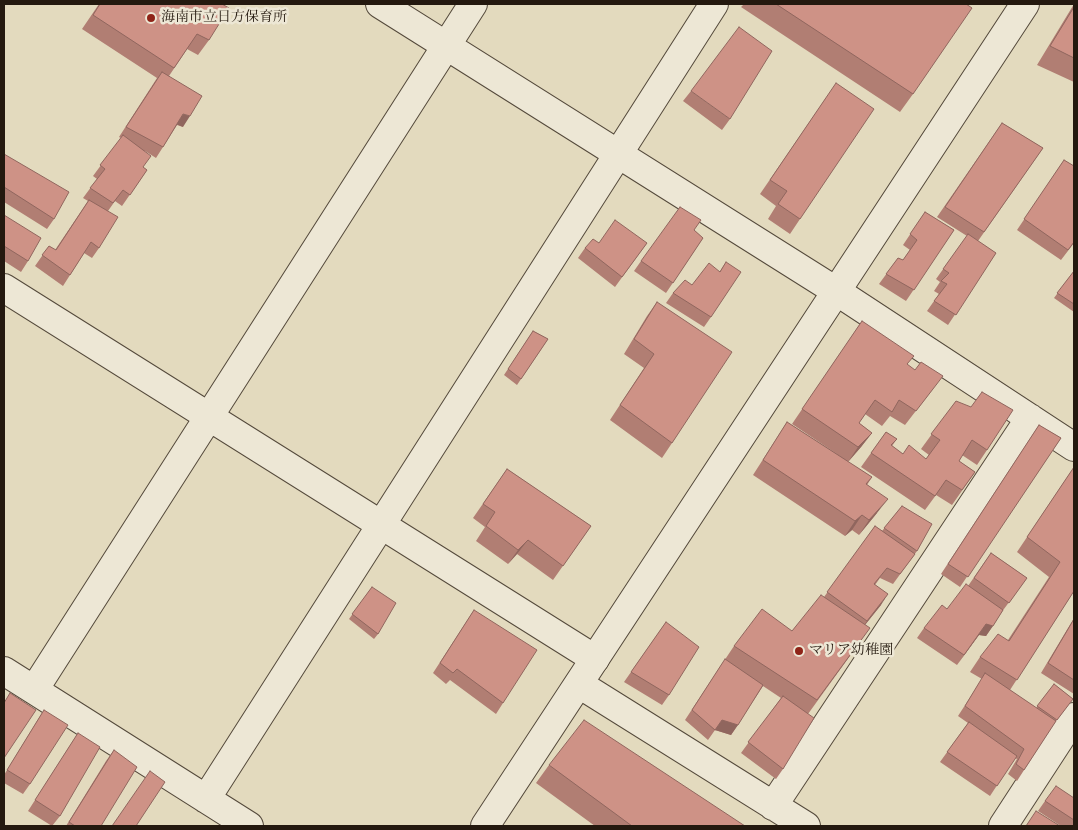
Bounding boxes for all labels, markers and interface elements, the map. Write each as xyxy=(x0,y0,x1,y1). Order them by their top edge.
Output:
place label: 海南市立日方保育所 xyxy=(161,10,287,26)
marker: 海南市立日方保育所 xyxy=(145,12,157,24)
place label: マリア幼稚園 xyxy=(809,643,893,659)
marker: マリア幼稚園 xyxy=(793,645,805,657)

